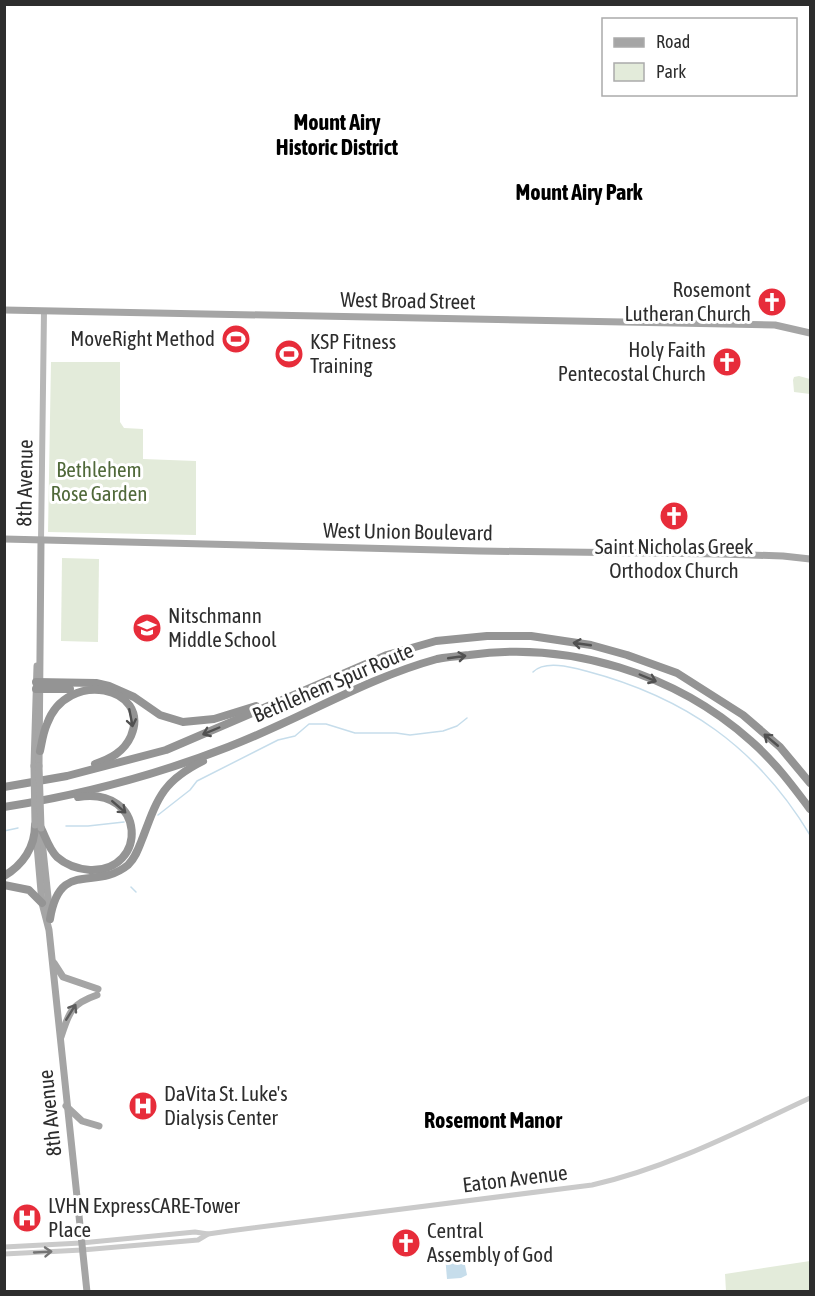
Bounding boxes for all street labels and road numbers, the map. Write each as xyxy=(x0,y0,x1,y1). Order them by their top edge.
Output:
street label: West Broad Street xyxy=(340,287,476,313)
street label: 8th Avenue xyxy=(11,439,37,527)
street label: West Union Boulevard xyxy=(323,518,493,544)
street label: Bethlehem Spur Route xyxy=(249,637,417,727)
street label: 8th Avenue xyxy=(33,1069,65,1158)
street label: Eaton Avenue xyxy=(461,1160,569,1196)

